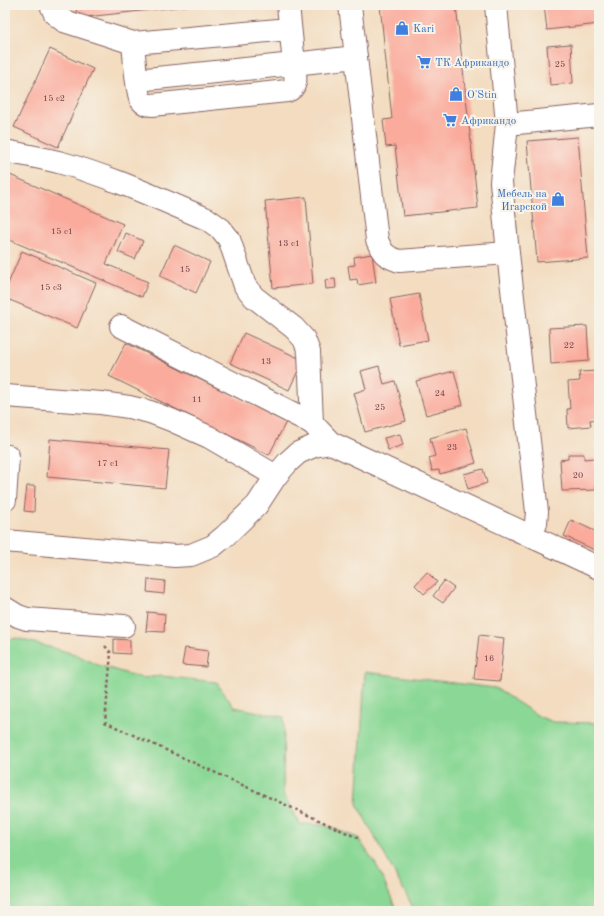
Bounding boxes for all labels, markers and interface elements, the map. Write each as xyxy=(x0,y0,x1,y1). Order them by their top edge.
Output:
shop icon: Kari xyxy=(394,20,410,36)
place label: Kari xyxy=(413,24,434,35)
supermarket icon: ТК Африкандо xyxy=(416,54,432,70)
place label: ТК Африкандо xyxy=(435,58,509,69)
house number: 25 xyxy=(555,60,565,69)
shop icon: O'Stin xyxy=(448,86,464,102)
place label: O'Stin xyxy=(467,90,497,101)
house number: 15 с2 xyxy=(43,94,65,103)
supermarket icon: Африкандо xyxy=(442,112,458,128)
place label: Африкандо xyxy=(461,116,516,127)
place label: Мебель на Игарской xyxy=(497,189,548,213)
shop icon: Мебель на Игарской xyxy=(550,191,566,207)
house number: 15 с1 xyxy=(51,227,73,236)
house number: 13 с1 xyxy=(278,239,300,248)
house number: 15 xyxy=(180,265,190,274)
house number: 15 с3 xyxy=(40,283,62,292)
house number: 22 xyxy=(564,341,574,350)
house number: 13 xyxy=(261,357,271,366)
house number: 24 xyxy=(435,389,445,398)
house number: 11 xyxy=(192,395,202,404)
house number: 25 xyxy=(375,403,385,412)
house number: 23 xyxy=(447,443,457,452)
house number: 17 с1 xyxy=(97,459,119,468)
house number: 20 xyxy=(573,471,583,480)
house number: 16 xyxy=(484,654,494,663)

